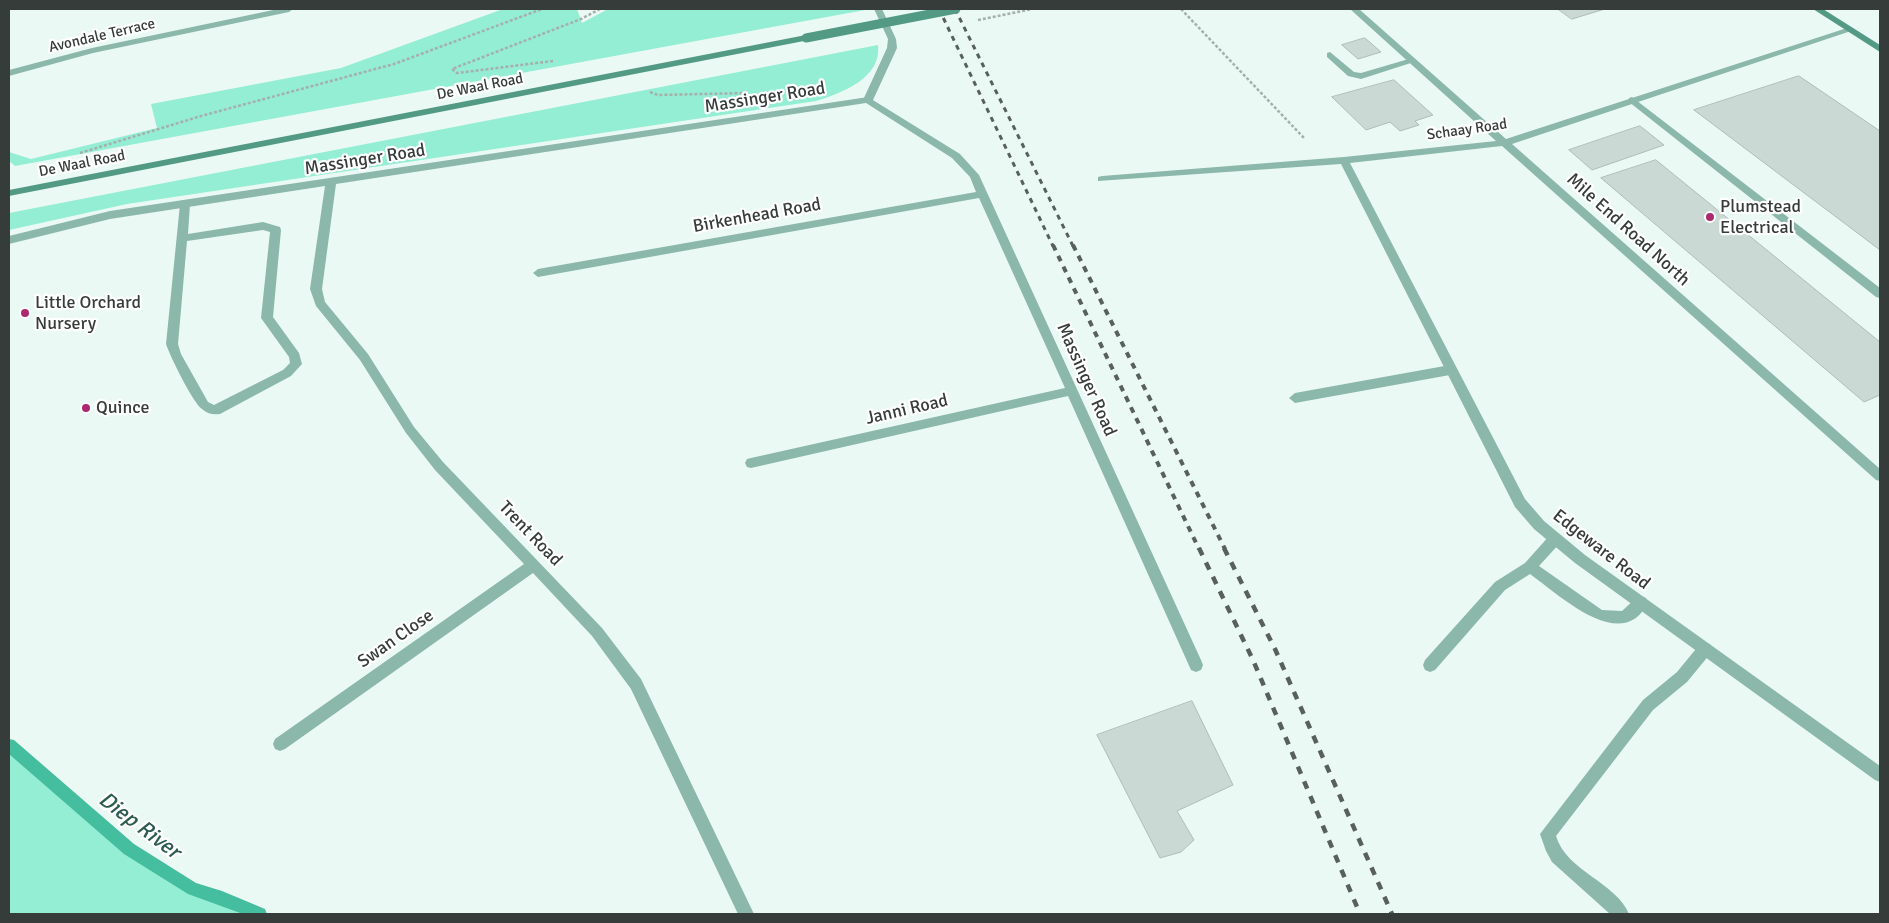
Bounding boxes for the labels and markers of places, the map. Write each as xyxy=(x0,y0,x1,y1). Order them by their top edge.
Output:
place label: Plumstead Electrical xyxy=(1720,196,1801,238)
marker: Plumstead Electrical xyxy=(1704,211,1716,223)
place label: Little Orchard Nursery xyxy=(35,292,141,334)
marker: Little Orchard Nursery xyxy=(19,307,31,319)
place label: Quince xyxy=(96,397,150,419)
marker: Quince xyxy=(80,402,92,414)

